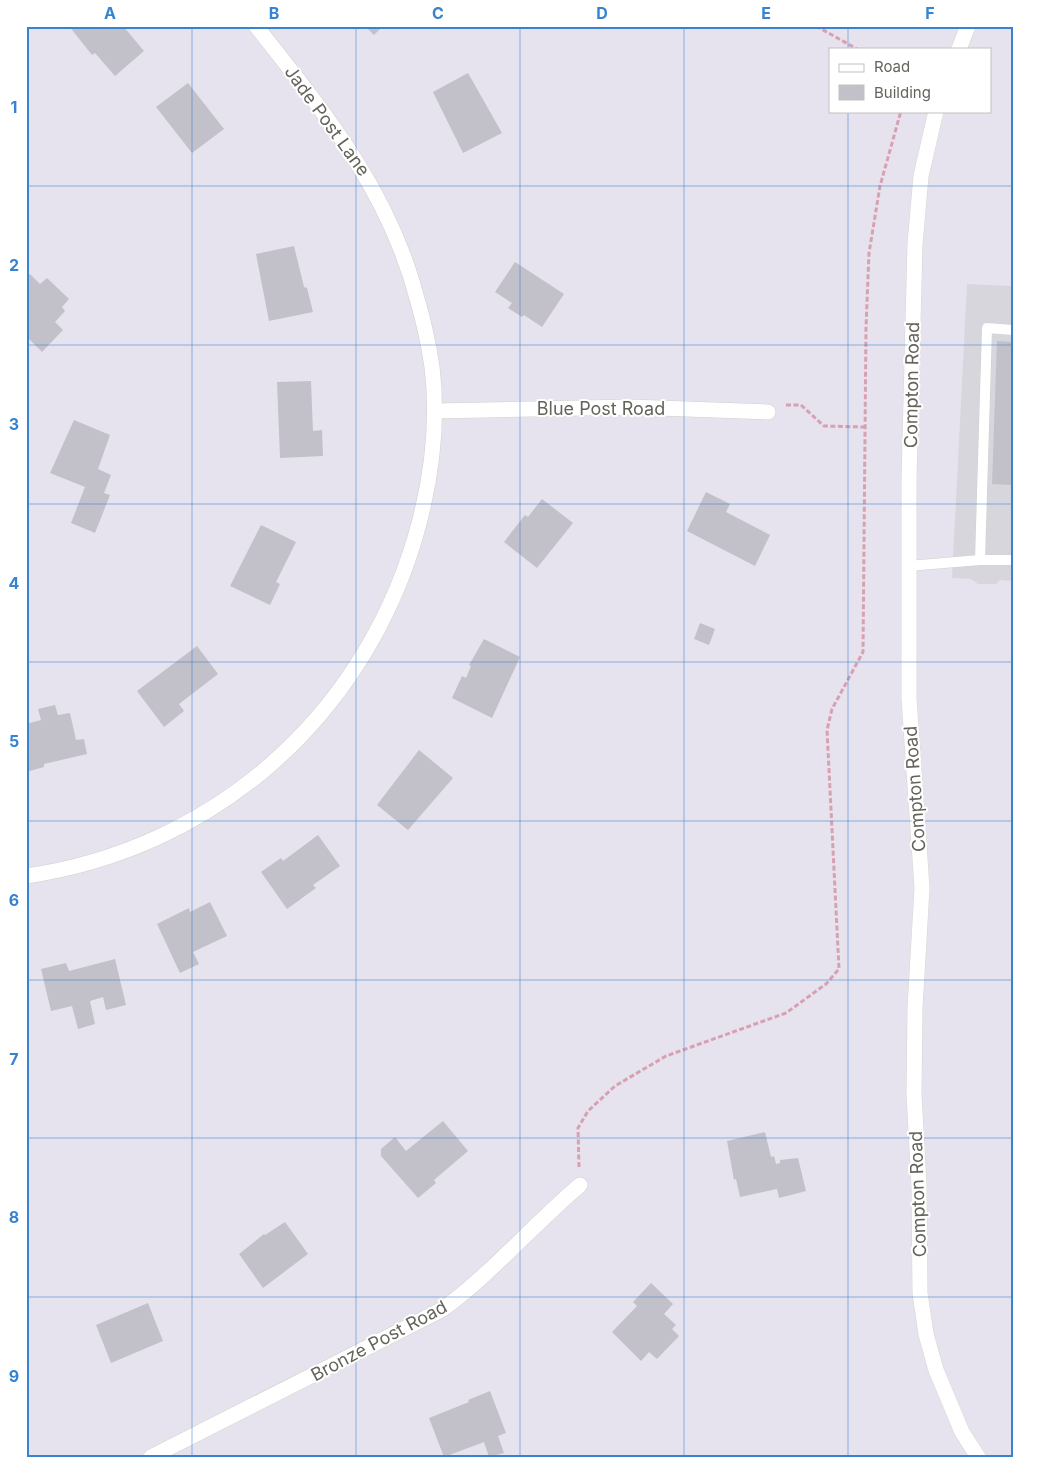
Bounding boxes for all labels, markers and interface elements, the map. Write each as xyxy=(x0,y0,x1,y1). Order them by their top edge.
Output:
text: A xyxy=(104,3,116,23)
text: B xyxy=(269,3,279,23)
text: C xyxy=(432,3,444,23)
text: D xyxy=(596,3,608,23)
text: E xyxy=(761,3,771,23)
text: F xyxy=(925,3,935,23)
legend xyxy=(829,48,992,112)
text: Road xyxy=(874,57,910,76)
street label: Jade Post Lane xyxy=(280,62,374,180)
text: Building xyxy=(874,83,931,102)
text: 1 xyxy=(11,97,17,117)
text: 2 xyxy=(9,255,19,275)
street label: Compton Road xyxy=(900,322,923,448)
street label: Blue Post Road xyxy=(537,398,665,419)
text: 3 xyxy=(9,414,19,434)
text: 4 xyxy=(9,573,20,593)
street label: Compton Road xyxy=(900,725,929,853)
text: 5 xyxy=(9,731,19,751)
text: 6 xyxy=(9,890,19,910)
text: 7 xyxy=(9,1049,19,1069)
street label: Compton Road xyxy=(905,1131,930,1258)
text: 8 xyxy=(9,1207,19,1227)
street label: Bronze Post Road xyxy=(307,1296,450,1385)
text: 9 xyxy=(9,1366,19,1386)

